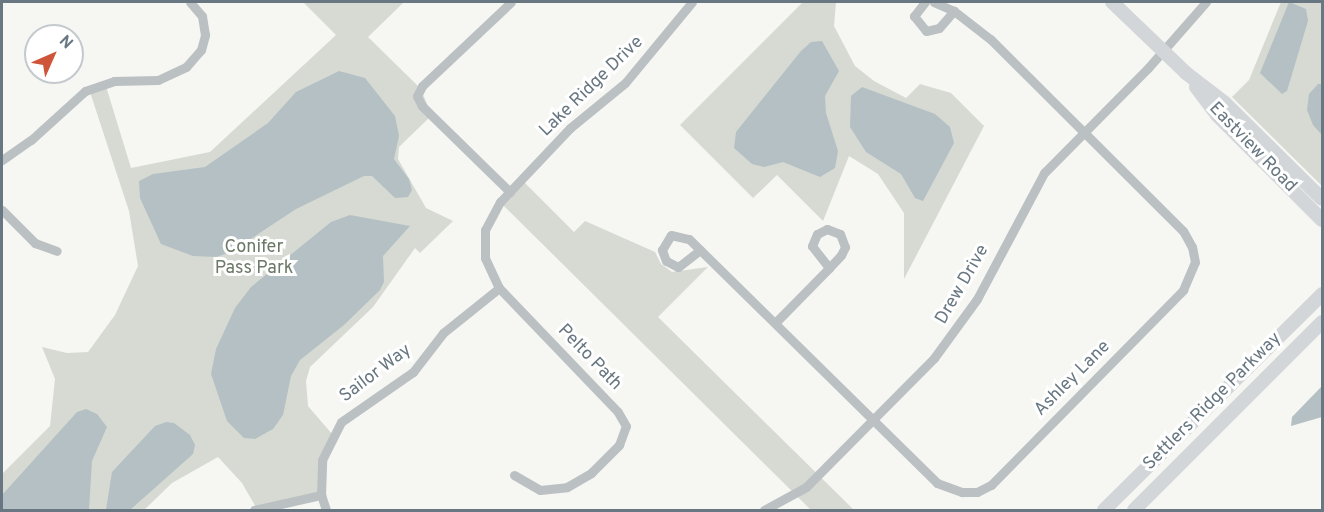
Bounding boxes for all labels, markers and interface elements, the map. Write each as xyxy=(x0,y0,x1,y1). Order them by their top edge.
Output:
north arrow xyxy=(24,24,84,84)
text: N xyxy=(54,32,76,54)
street label: Lake Ridge Drive xyxy=(536,32,648,142)
street label: Eastview Road xyxy=(1204,98,1300,198)
park label: Conifer Pass Park xyxy=(215,238,293,280)
street label: Drew Drive xyxy=(932,241,994,329)
street label: Pelto Path xyxy=(552,320,626,396)
street label: Settlers Ridge Parkway xyxy=(1140,329,1286,475)
street label: Ashley Lane xyxy=(1031,337,1115,421)
street label: Sailor Way xyxy=(336,340,416,408)

